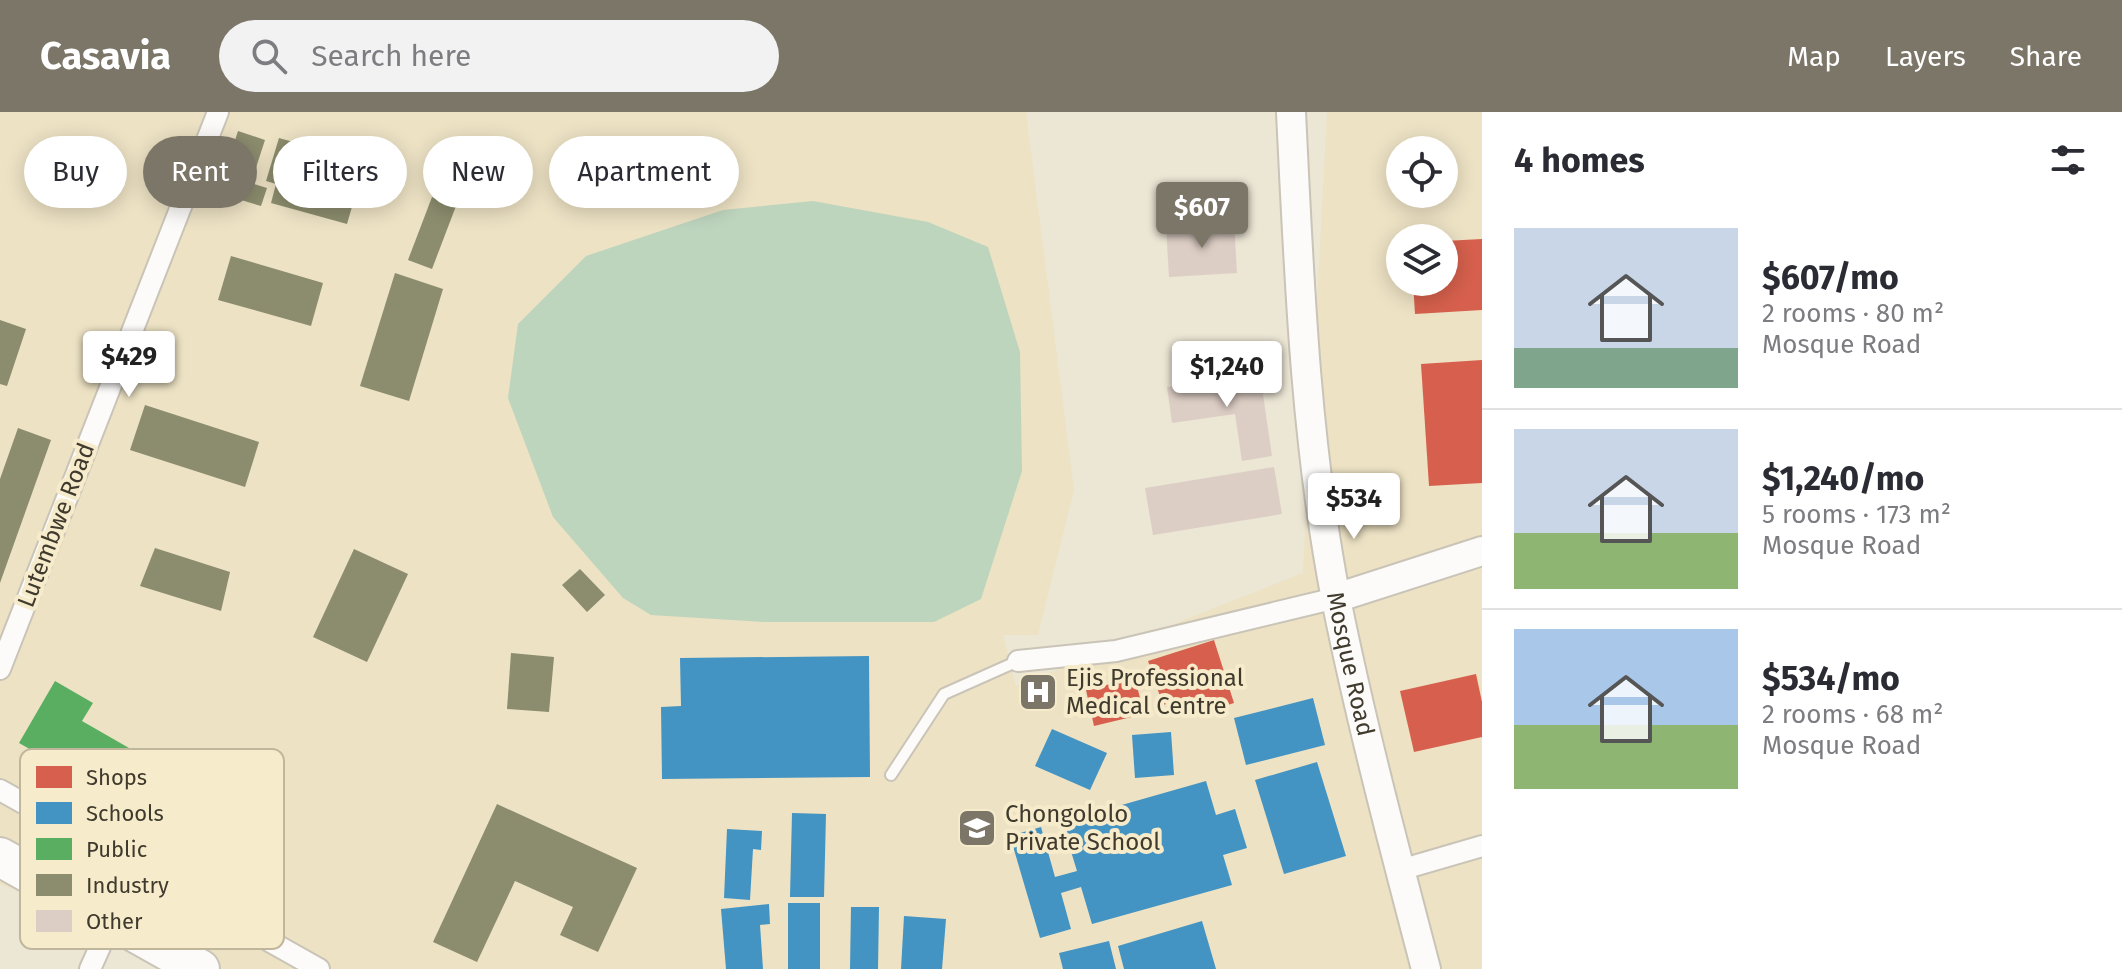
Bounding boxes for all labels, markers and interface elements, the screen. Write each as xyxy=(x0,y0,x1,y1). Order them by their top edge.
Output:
search box xyxy=(219,20,779,92)
text: Casavia xyxy=(40,33,171,79)
icon: search xyxy=(247,34,291,78)
text: Search here xyxy=(311,38,471,74)
text: Map xyxy=(1787,40,1841,73)
text: Layers xyxy=(1885,40,1966,73)
text: Share xyxy=(2010,40,2082,73)
chip: Buy xyxy=(24,136,127,208)
chip: Rent xyxy=(143,136,257,208)
chip: Filters xyxy=(273,136,407,208)
chip: New xyxy=(423,136,533,208)
chip: Apartment xyxy=(549,136,739,208)
map controls xyxy=(1386,136,1458,296)
button: locate xyxy=(1386,136,1458,208)
icon: filters xyxy=(2046,138,2090,182)
text: 4 homes xyxy=(1514,140,1645,181)
pin: $607 xyxy=(1155,182,1249,250)
text: $607 xyxy=(1174,192,1230,223)
button: layers xyxy=(1386,224,1458,296)
text: $607/mo xyxy=(1762,257,1899,298)
icon: home xyxy=(1578,260,1674,356)
text: 2 rooms · 80 m² xyxy=(1762,298,1944,329)
text: Mosque Road xyxy=(1762,329,1921,360)
pin: $429 xyxy=(82,331,176,399)
text: $429 xyxy=(101,341,157,372)
pin: $1,240 xyxy=(1162,341,1292,409)
text: $1,240 xyxy=(1190,351,1264,382)
street label: Lutembwe Road xyxy=(12,439,100,611)
text: $1,240/mo xyxy=(1762,458,1924,499)
icon: home xyxy=(1578,461,1674,557)
pin: $534 xyxy=(1307,473,1401,541)
text: $534 xyxy=(1326,483,1382,514)
text: 5 rooms · 173 m² xyxy=(1762,499,1951,530)
text: Mosque Road xyxy=(1762,530,1921,561)
street label: Mosque Road xyxy=(1321,589,1380,739)
text: $534/mo xyxy=(1762,658,1900,699)
icon: home xyxy=(1578,661,1674,757)
place label: Ejis Professional Medical Centre xyxy=(1066,664,1244,720)
hospital icon: Ejis Professional Medical Centre xyxy=(1017,671,1059,713)
text: 2 rooms · 68 m² xyxy=(1762,699,1943,730)
text: Mosque Road xyxy=(1762,730,1921,761)
legend xyxy=(20,749,284,949)
text: Shops xyxy=(86,764,147,791)
text: Schools xyxy=(86,800,164,827)
place label: Chongololo Private School xyxy=(1005,800,1160,856)
school or university icon: Chongololo Private School xyxy=(956,807,998,849)
text: Public xyxy=(86,836,147,863)
text: Industry xyxy=(86,872,169,899)
text: Other xyxy=(86,908,143,935)

